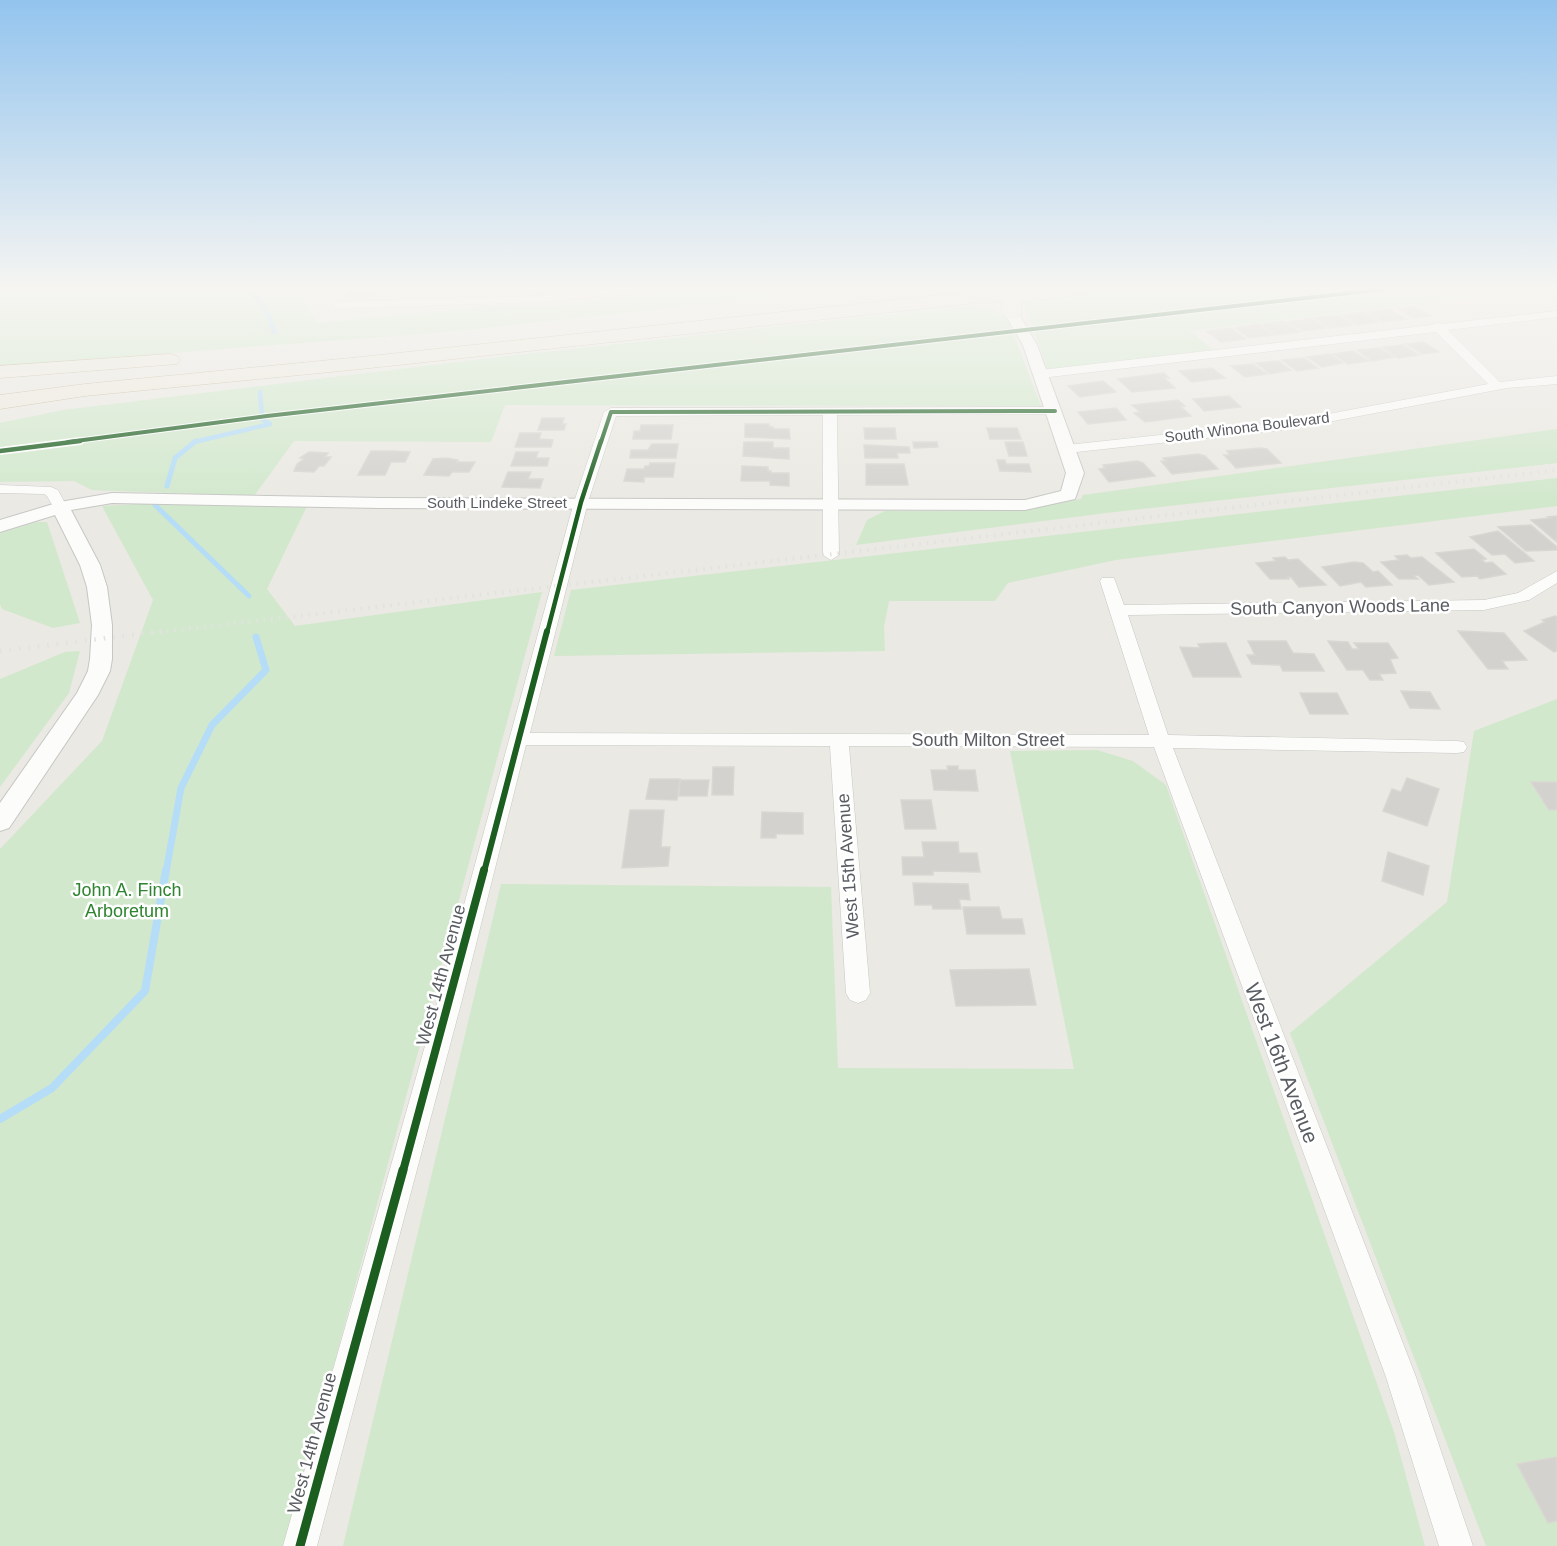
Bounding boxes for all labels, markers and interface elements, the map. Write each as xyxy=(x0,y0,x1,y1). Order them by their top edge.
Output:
street label: South Winona Boulevard xyxy=(1164,408,1330,446)
street label: South Lindeke Street xyxy=(427,494,568,511)
street label: South Canyon Woods Lane xyxy=(1230,595,1450,619)
street label: South Milton Street xyxy=(911,730,1065,750)
street label: West 15th Avenue xyxy=(833,793,863,939)
park label: John A. Finch Arboretum xyxy=(72,880,182,921)
street label: West 14th Avenue xyxy=(413,902,469,1048)
street label: West 16th Avenue xyxy=(1241,980,1323,1146)
street label: West 14th Avenue xyxy=(284,1370,340,1516)

